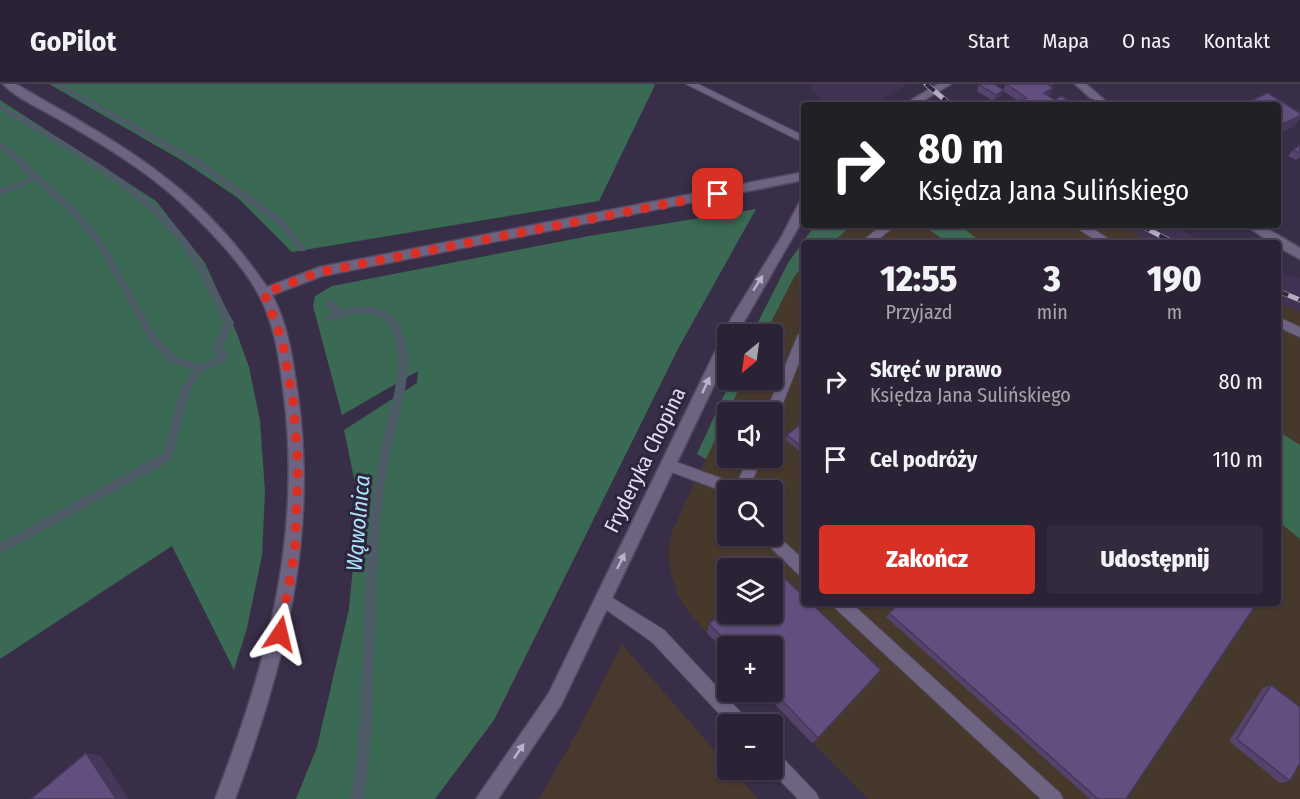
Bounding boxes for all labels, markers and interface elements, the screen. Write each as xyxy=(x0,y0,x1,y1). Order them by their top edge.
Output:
text: GoPilot xyxy=(30,25,116,58)
text: Start xyxy=(968,28,1010,54)
text: Mapa xyxy=(1043,28,1089,54)
text: O nas xyxy=(1122,28,1170,54)
text: Kontakt xyxy=(1203,28,1270,54)
text: 80 m xyxy=(918,124,1004,174)
icon: right xyxy=(819,126,897,204)
pin xyxy=(692,168,743,219)
text: Księdza Jana Sulińskiego xyxy=(918,175,1189,207)
icon: arrive xyxy=(701,177,734,210)
text: 12:55 xyxy=(880,257,957,301)
text: 3 xyxy=(1044,257,1061,301)
text: 190 xyxy=(1147,257,1202,301)
one-way arrow xyxy=(753,275,764,291)
text: Przyjazd xyxy=(885,300,952,324)
text: min xyxy=(1037,300,1068,324)
text: m xyxy=(1167,300,1182,324)
north arrow xyxy=(717,324,783,390)
map controls xyxy=(717,324,783,780)
text: Skręć w prawo xyxy=(870,356,1002,383)
icon: right xyxy=(819,365,852,398)
text: 80 m xyxy=(1218,368,1263,395)
one-way arrow xyxy=(701,377,710,394)
street label: Fryderyka Chopina xyxy=(599,383,691,537)
text: Księdza Jana Sulińskiego xyxy=(870,383,1071,407)
button: sound xyxy=(717,402,783,468)
icon: arrive xyxy=(819,443,852,476)
text: Cel podróży xyxy=(870,446,977,473)
text: 110 m xyxy=(1213,446,1263,473)
water label: Wąwolnica xyxy=(340,474,376,572)
button: search xyxy=(717,480,783,546)
button: Zakończ xyxy=(819,525,1035,594)
button: Udostępnij xyxy=(1047,525,1263,594)
one-way arrow xyxy=(617,553,626,570)
button: layers xyxy=(717,558,783,624)
position arrow xyxy=(248,602,312,666)
button: + xyxy=(717,636,783,702)
button: − xyxy=(717,714,783,780)
one-way arrow xyxy=(513,743,525,759)

